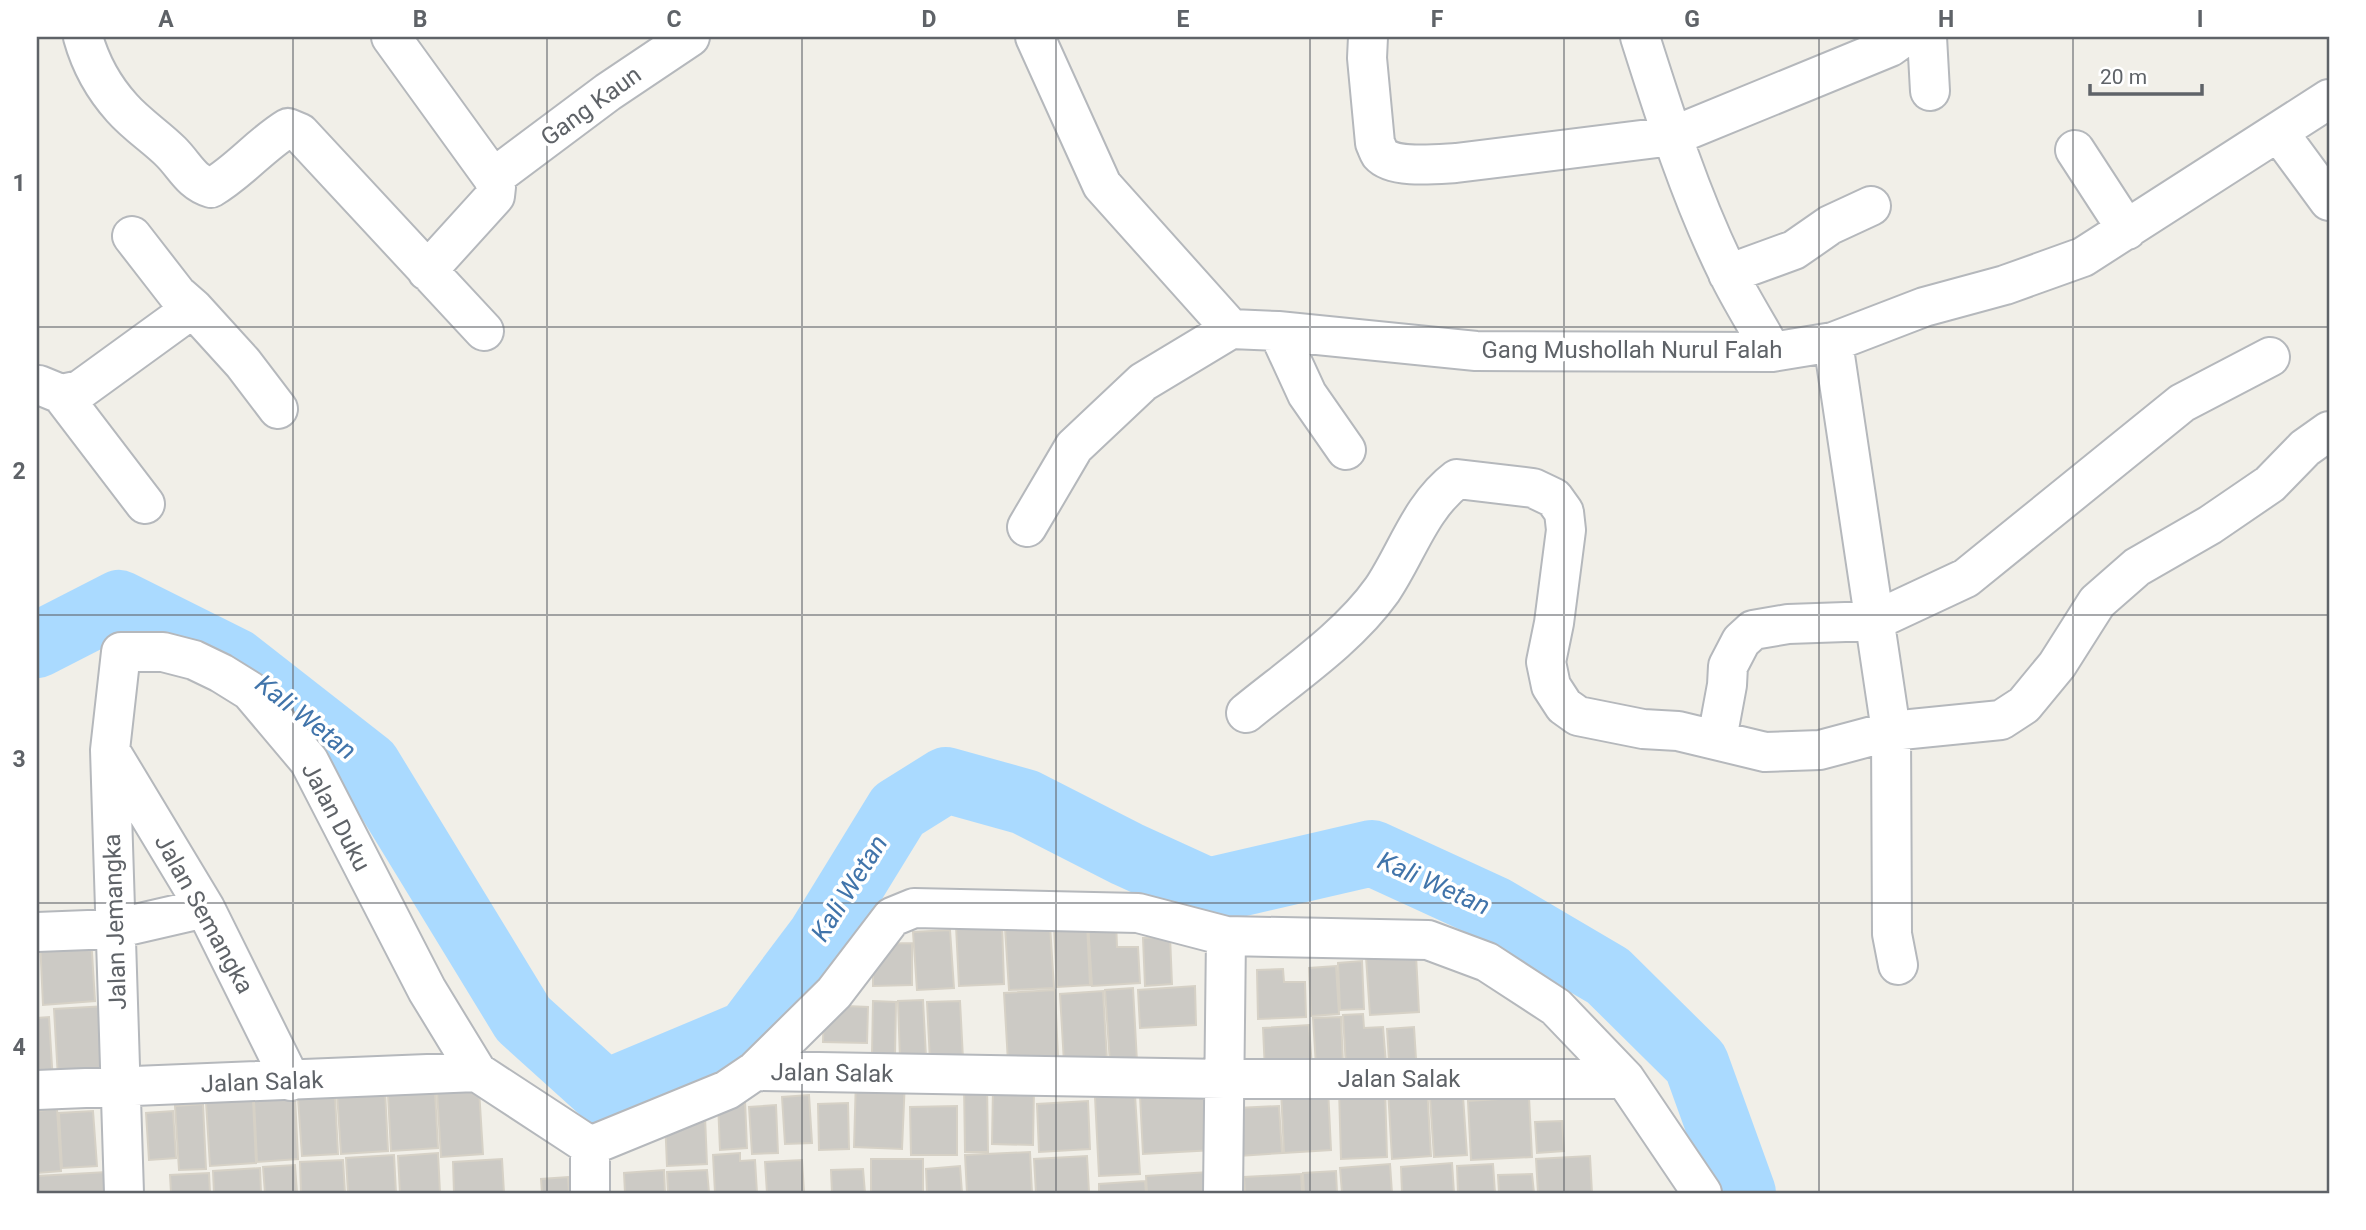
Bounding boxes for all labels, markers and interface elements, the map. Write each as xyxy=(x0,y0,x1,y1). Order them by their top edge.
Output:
text: A xyxy=(158,6,174,33)
text: B xyxy=(413,6,427,33)
text: C xyxy=(666,6,682,33)
text: D xyxy=(922,6,936,33)
text: E xyxy=(1177,6,1190,33)
text: F xyxy=(1431,6,1444,33)
text: G xyxy=(1684,6,1700,33)
text: H xyxy=(1938,6,1954,33)
text: I xyxy=(2197,6,2203,33)
scale bar xyxy=(2090,52,2202,96)
street label: Gang Kaun xyxy=(536,60,646,152)
text: 20 m xyxy=(2100,65,2147,89)
text: 1 xyxy=(12,170,26,197)
street label: Gang Mushollah Nurul Falah xyxy=(1482,336,1783,364)
text: 2 xyxy=(12,458,26,485)
water label: Kali Wetan xyxy=(250,668,362,766)
text: 3 xyxy=(12,746,26,773)
street label: Jalan Duku xyxy=(296,758,376,876)
water label: Kali Wetan xyxy=(805,829,893,947)
street label: Jalan Semangka xyxy=(149,830,259,998)
street label: Jalan Jemangka xyxy=(98,833,132,1011)
water label: Kali Wetan xyxy=(1373,845,1495,921)
text: 4 xyxy=(12,1034,26,1061)
street label: Jalan Salak xyxy=(770,1058,894,1088)
street label: Jalan Salak xyxy=(1338,1065,1461,1093)
street label: Jalan Salak xyxy=(200,1066,325,1098)

